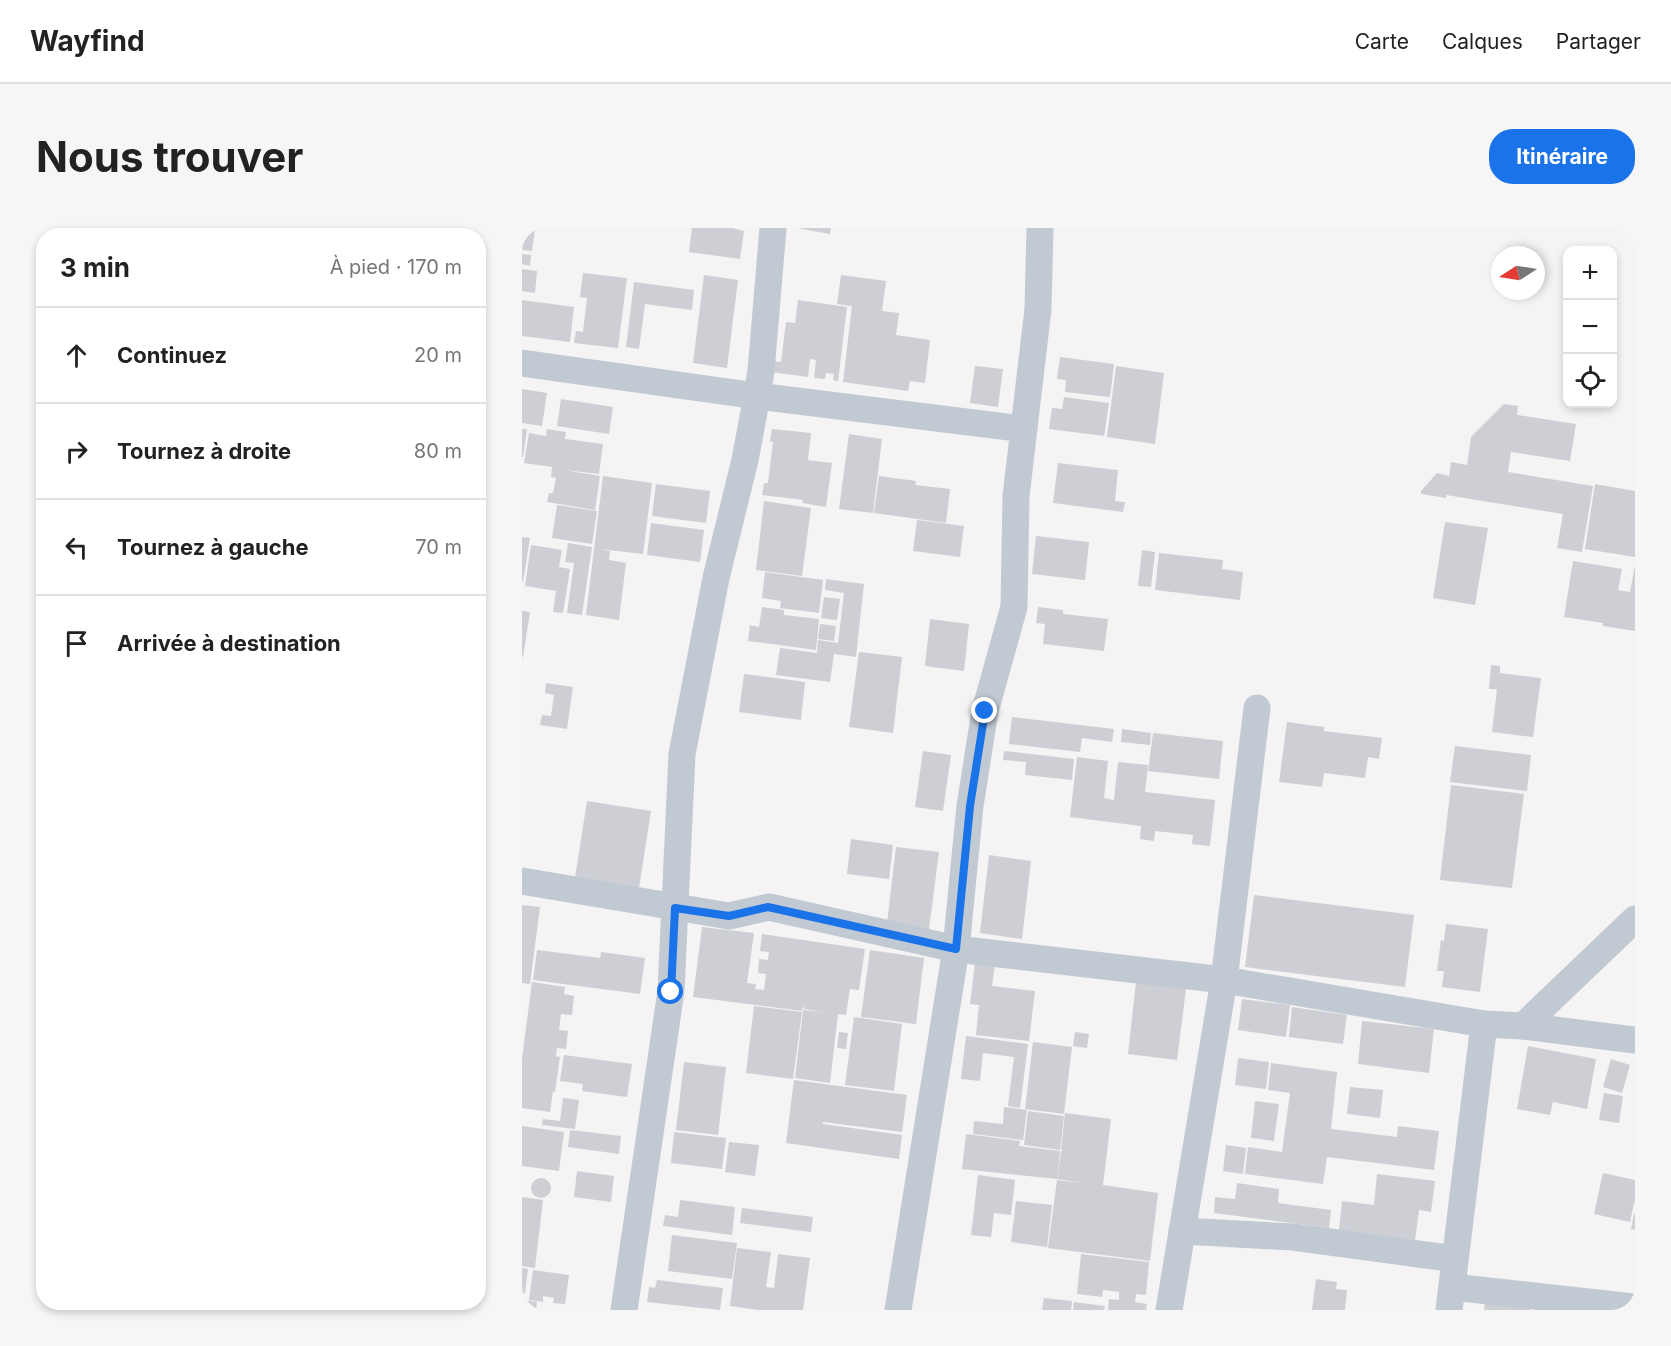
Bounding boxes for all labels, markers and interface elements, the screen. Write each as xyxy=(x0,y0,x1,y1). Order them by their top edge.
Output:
text: Wayfind xyxy=(30,24,145,58)
text: Carte xyxy=(1355,29,1409,54)
text: Calques xyxy=(1442,29,1523,54)
text: Partager xyxy=(1556,29,1641,54)
button: Itinéraire xyxy=(1489,129,1635,184)
text: Nous trouver xyxy=(36,131,303,182)
north arrow xyxy=(1491,246,1545,300)
map controls xyxy=(1563,246,1617,408)
button: + xyxy=(1563,246,1617,300)
text: 3 min xyxy=(60,252,130,283)
text: À pied · 170 m xyxy=(330,255,462,279)
button: − xyxy=(1563,300,1617,354)
icon: ahead xyxy=(60,339,93,372)
text: Continuez xyxy=(117,342,227,368)
text: 20 m xyxy=(414,343,462,367)
button: locate xyxy=(1563,354,1617,408)
icon: right xyxy=(60,435,93,468)
text: Tournez à droite xyxy=(117,438,291,464)
text: 80 m xyxy=(414,439,462,463)
icon: left xyxy=(60,531,93,564)
text: Tournez à gauche xyxy=(117,534,309,560)
text: 70 m xyxy=(415,535,462,559)
icon: arrive xyxy=(60,627,93,660)
text: Arrivée à destination xyxy=(117,630,341,656)
route end xyxy=(971,697,997,723)
route start xyxy=(657,978,683,1004)

